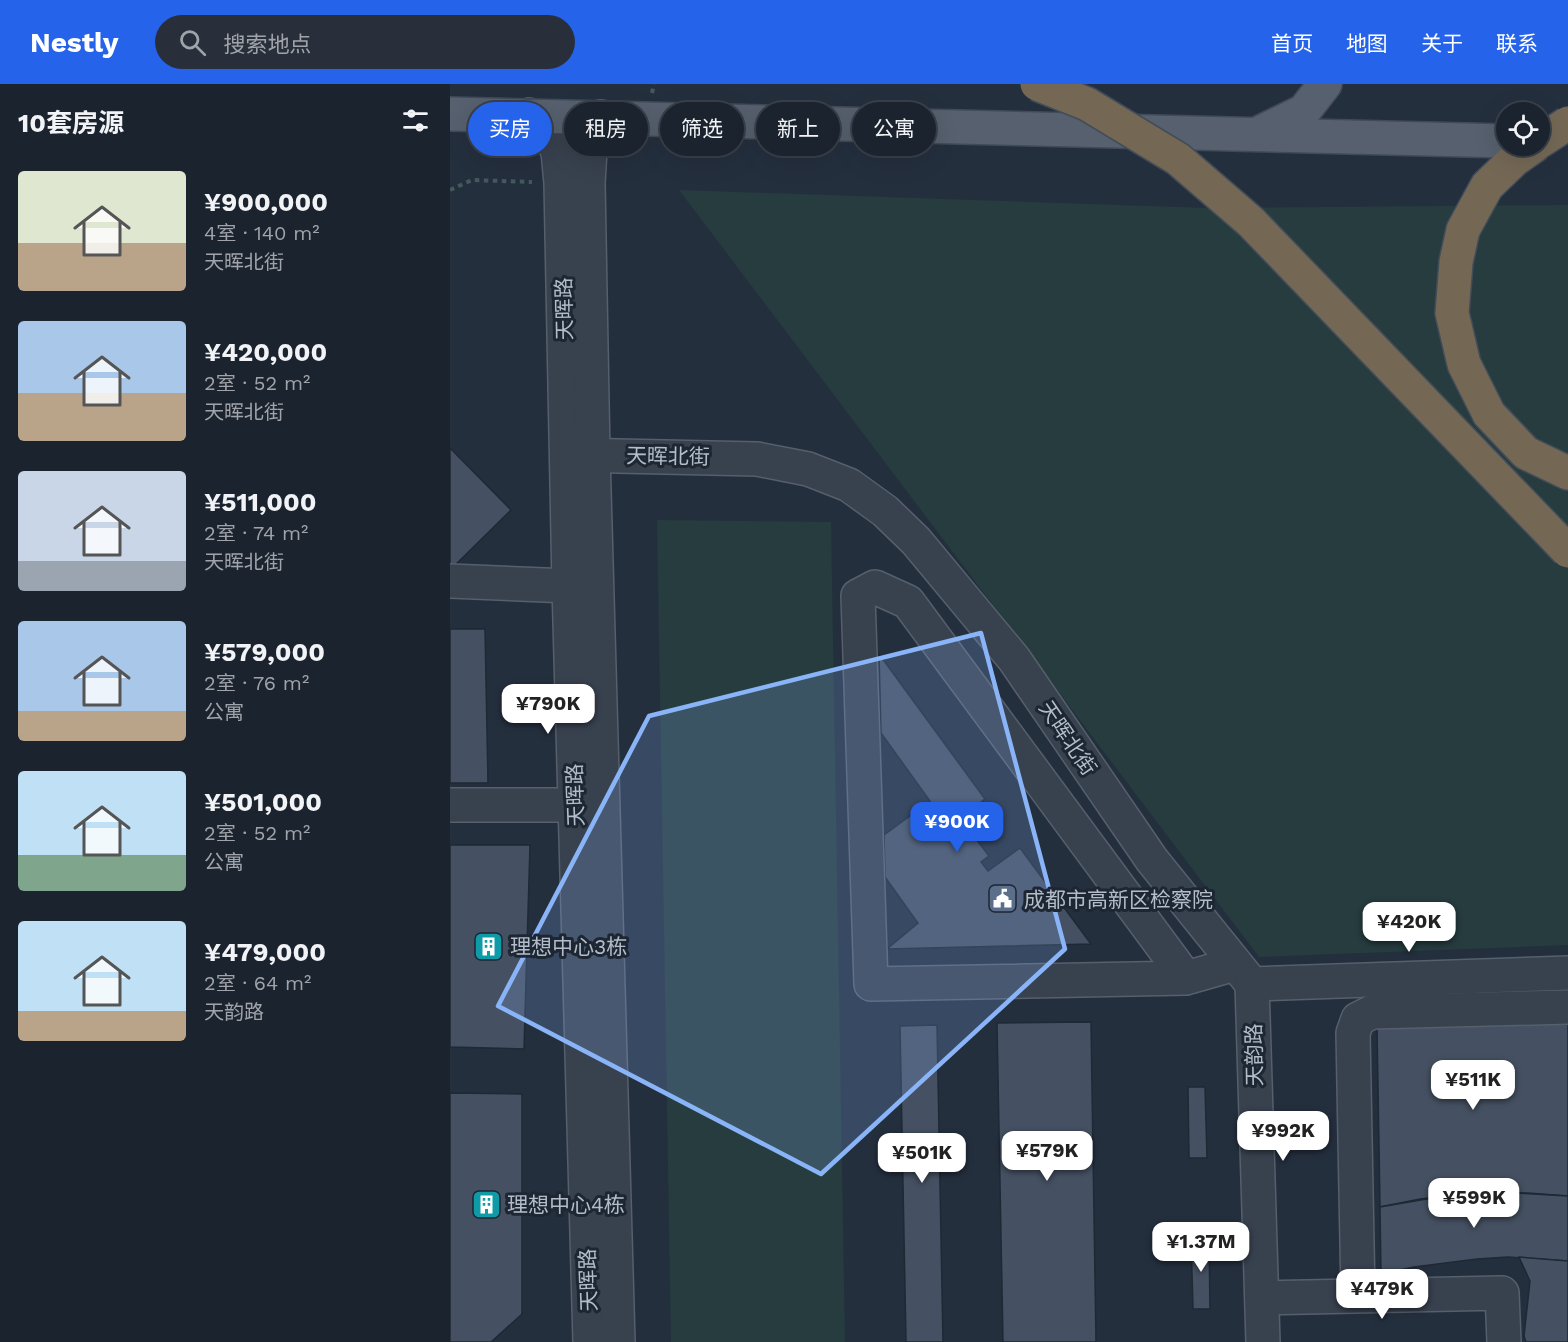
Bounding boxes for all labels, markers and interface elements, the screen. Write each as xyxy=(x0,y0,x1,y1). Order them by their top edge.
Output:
search box xyxy=(155,15,575,69)
text: Nestly xyxy=(30,26,119,59)
icon: search xyxy=(176,26,209,59)
text: 首页 xyxy=(1271,31,1313,56)
text: 地图 xyxy=(1346,31,1388,56)
text: 关于 xyxy=(1421,31,1463,56)
text: 联系 xyxy=(1496,31,1538,56)
text: 搜索地点 xyxy=(224,32,312,57)
chip: 买房 xyxy=(468,102,552,156)
chip: 租房 xyxy=(564,102,648,156)
chip: 筛选 xyxy=(660,102,744,156)
chip: 新上 xyxy=(756,102,840,156)
chip: 公寓 xyxy=(852,102,936,156)
map controls xyxy=(1496,102,1550,156)
button: locate xyxy=(1496,102,1550,156)
icon: filters xyxy=(399,104,432,137)
text: 10套房源 xyxy=(18,108,124,138)
text: ¥900,000 xyxy=(204,187,328,217)
icon: home xyxy=(66,195,138,267)
text: 4室 · 140 m² xyxy=(204,221,320,245)
text: 天晖北街 xyxy=(204,250,284,274)
street label: 天晖路 xyxy=(551,277,577,341)
text: ¥420,000 xyxy=(204,337,327,367)
icon: home xyxy=(66,345,138,417)
text: 2室 · 52 m² xyxy=(204,371,310,395)
text: 天晖北街 xyxy=(204,400,284,424)
street label: 天晖北街 xyxy=(626,443,710,469)
text: ¥511,000 xyxy=(204,487,316,517)
icon: home xyxy=(66,495,138,567)
text: 2室 · 74 m² xyxy=(204,521,308,545)
text: 天晖北街 xyxy=(204,550,284,574)
text: ¥579,000 xyxy=(204,637,325,667)
icon: home xyxy=(66,645,138,717)
text: 2室 · 76 m² xyxy=(204,671,309,695)
pin: ¥790K xyxy=(506,684,590,735)
text: ¥790K xyxy=(516,691,580,715)
street label: 天晖北街 xyxy=(1034,696,1102,780)
text: 公寓 xyxy=(204,700,244,724)
street label: 天晖路 xyxy=(561,763,589,827)
text: ¥501,000 xyxy=(204,787,322,817)
icon: home xyxy=(66,795,138,867)
pin: ¥900K xyxy=(915,802,999,853)
text: ¥900K xyxy=(924,809,990,833)
text: 2室 · 52 m² xyxy=(204,821,310,845)
text: 公寓 xyxy=(204,850,244,874)
public building icon: 成都市高新区检察院 xyxy=(987,883,1019,915)
place label: 成都市高新区检察院 xyxy=(1024,887,1213,912)
pin: ¥420K xyxy=(1367,902,1451,953)
text: ¥420K xyxy=(1377,909,1441,933)
building icon: 理想中心3栋 xyxy=(473,930,505,962)
place label: 理想中心3栋 xyxy=(510,934,627,959)
text: ¥479,000 xyxy=(204,937,326,967)
icon: home xyxy=(66,945,138,1017)
text: 2室 · 64 m² xyxy=(204,971,311,995)
text: 天韵路 xyxy=(204,1000,264,1024)
street label: 天韵路 xyxy=(1241,1023,1267,1087)
pin: ¥511K xyxy=(1431,1060,1515,1111)
text: ¥511K xyxy=(1445,1067,1501,1091)
pin: ¥992K xyxy=(1241,1111,1325,1162)
text: ¥992K xyxy=(1251,1118,1315,1142)
pin: ¥579K xyxy=(1005,1131,1089,1182)
pin: ¥501K xyxy=(880,1133,964,1184)
text: ¥579K xyxy=(1016,1138,1078,1162)
text: ¥501K xyxy=(892,1140,952,1164)
pin: ¥599K xyxy=(1432,1178,1516,1229)
text: ¥599K xyxy=(1442,1185,1506,1209)
building icon: 理想中心4栋 xyxy=(470,1188,502,1220)
place label: 理想中心4栋 xyxy=(507,1192,625,1217)
pin: ¥1.37M xyxy=(1152,1222,1250,1273)
text: ¥1.37M xyxy=(1166,1229,1236,1253)
street label: 天晖路 xyxy=(574,1248,602,1312)
pin: ¥479K xyxy=(1340,1269,1424,1320)
text: ¥479K xyxy=(1350,1276,1414,1300)

